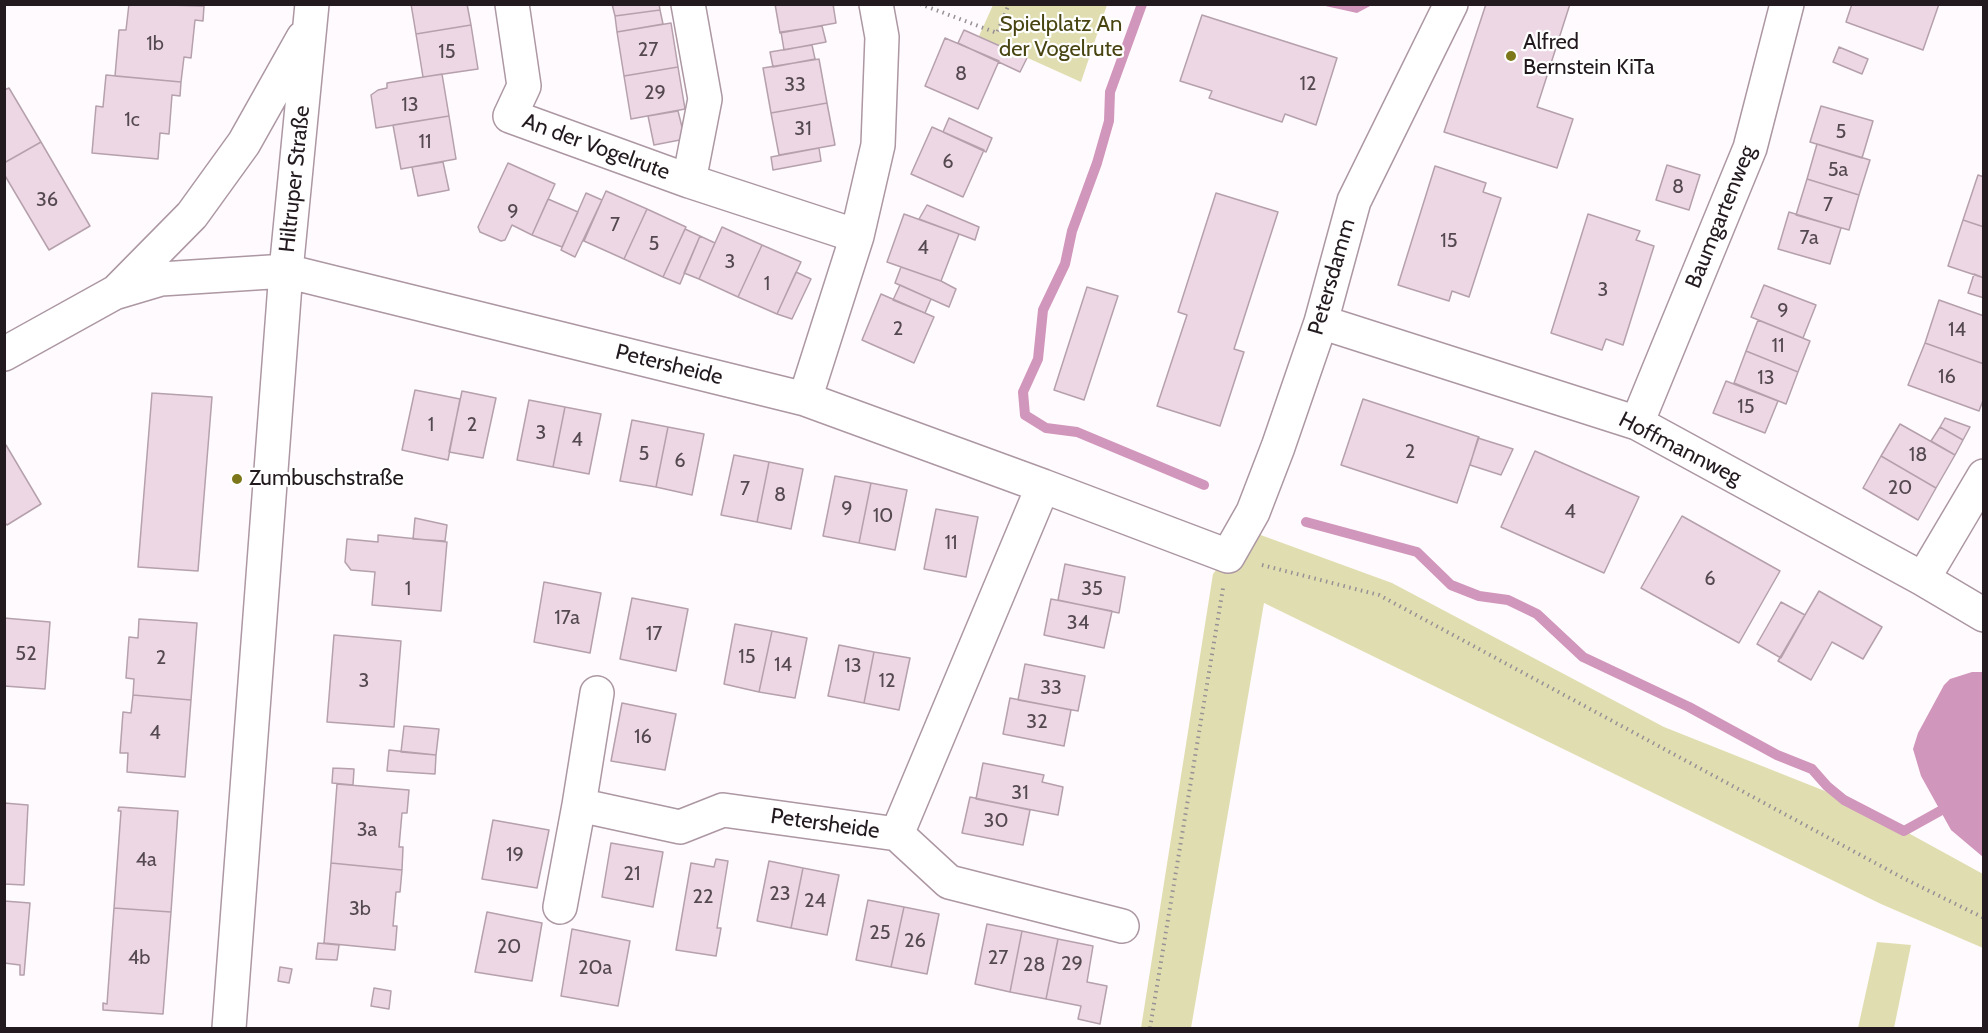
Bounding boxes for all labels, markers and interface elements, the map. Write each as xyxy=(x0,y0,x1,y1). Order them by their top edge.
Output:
park label: Spielplatz An der Vogelrute xyxy=(999,12,1123,63)
place label: Alfred Bernstein KiTa xyxy=(1523,30,1655,82)
house number: 1b xyxy=(146,32,164,56)
house number: 27 xyxy=(638,38,658,62)
house number: 15 xyxy=(438,40,456,64)
marker: Alfred Bernstein KiTa xyxy=(1504,49,1518,63)
house number: 8 xyxy=(955,62,967,86)
house number: 12 xyxy=(1300,72,1316,96)
house number: 33 xyxy=(784,73,806,97)
house number: 29 xyxy=(644,81,666,105)
house number: 13 xyxy=(401,93,419,117)
street label: Hiltruper Straße xyxy=(274,104,316,254)
house number: 1c xyxy=(124,108,140,132)
street label: An der Vogelrute xyxy=(519,108,673,186)
house number: 31 xyxy=(794,117,812,141)
house number: 5 xyxy=(1836,120,1846,144)
house number: 11 xyxy=(418,130,432,154)
street label: Baumgartenweg xyxy=(1680,142,1762,292)
house number: 6 xyxy=(942,150,954,174)
house number: 5a xyxy=(1828,158,1848,182)
house number: 8 xyxy=(1672,175,1684,199)
house number: 36 xyxy=(36,188,58,212)
house number: 7 xyxy=(1823,193,1833,217)
house number: 9 xyxy=(507,200,519,224)
house number: 7 xyxy=(610,213,620,237)
street label: Petersdamm xyxy=(1303,216,1361,338)
house number: 7a xyxy=(1800,226,1818,250)
house number: 15 xyxy=(1440,229,1458,253)
house number: 5 xyxy=(649,232,659,256)
house number: 4 xyxy=(917,236,929,260)
house number: 3 xyxy=(725,250,735,274)
house number: 1 xyxy=(764,272,770,296)
house number: 3 xyxy=(1598,278,1608,302)
house number: 9 xyxy=(1777,299,1789,323)
house number: 2 xyxy=(893,317,903,341)
house number: 14 xyxy=(1948,318,1966,342)
house number: 11 xyxy=(1771,334,1785,358)
street label: Petersheide xyxy=(613,339,725,391)
house number: 16 xyxy=(1938,365,1956,389)
house number: 13 xyxy=(1757,366,1775,390)
house number: 15 xyxy=(1737,395,1755,419)
street label: Hoffmannweg xyxy=(1614,407,1746,491)
house number: 1 xyxy=(428,413,434,437)
house number: 2 xyxy=(467,413,477,437)
house number: 3 xyxy=(536,421,546,445)
house number: 4 xyxy=(571,428,583,452)
house number: 2 xyxy=(1405,440,1415,464)
house number: 5 xyxy=(639,442,649,466)
house number: 18 xyxy=(1909,443,1927,467)
house number: 6 xyxy=(674,449,686,473)
place label: Zumbuschstraße xyxy=(249,466,404,492)
marker: Zumbuschstraße xyxy=(230,472,244,486)
house number: 20 xyxy=(1888,476,1912,500)
house number: 7 xyxy=(740,477,750,501)
house number: 8 xyxy=(774,483,786,507)
house number: 9 xyxy=(841,497,853,521)
house number: 4 xyxy=(1564,500,1576,524)
house number: 10 xyxy=(873,504,893,528)
house number: 11 xyxy=(944,531,958,555)
house number: 6 xyxy=(1704,567,1716,591)
house number: 1 xyxy=(405,577,411,601)
house number: 35 xyxy=(1081,577,1103,601)
house number: 17a xyxy=(554,606,580,630)
house number: 34 xyxy=(1067,611,1089,635)
house number: 17 xyxy=(646,622,662,646)
house number: 52 xyxy=(15,642,37,666)
house number: 15 xyxy=(738,645,756,669)
house number: 2 xyxy=(156,646,166,670)
house number: 14 xyxy=(774,653,792,677)
house number: 13 xyxy=(844,654,862,678)
house number: 3 xyxy=(359,669,369,693)
house number: 12 xyxy=(879,669,895,693)
house number: 33 xyxy=(1040,676,1062,700)
house number: 32 xyxy=(1026,710,1048,734)
house number: 4 xyxy=(149,721,161,745)
house number: 16 xyxy=(634,725,652,749)
house number: 31 xyxy=(1011,781,1029,805)
street label: Petersheide xyxy=(769,803,881,845)
house number: 30 xyxy=(984,809,1008,833)
house number: 3a xyxy=(357,818,377,842)
house number: 19 xyxy=(506,843,524,867)
house number: 4a xyxy=(135,848,157,872)
house number: 21 xyxy=(624,862,640,886)
house number: 23 xyxy=(769,882,791,906)
house number: 22 xyxy=(693,885,713,909)
house number: 24 xyxy=(804,889,826,913)
house number: 3b xyxy=(349,897,371,921)
house number: 25 xyxy=(869,921,891,945)
house number: 26 xyxy=(904,929,926,953)
house number: 20 xyxy=(497,935,521,959)
house number: 4b xyxy=(128,946,150,970)
house number: 27 xyxy=(988,946,1008,970)
house number: 29 xyxy=(1061,952,1083,976)
house number: 28 xyxy=(1023,953,1045,977)
house number: 20a xyxy=(578,956,612,980)

